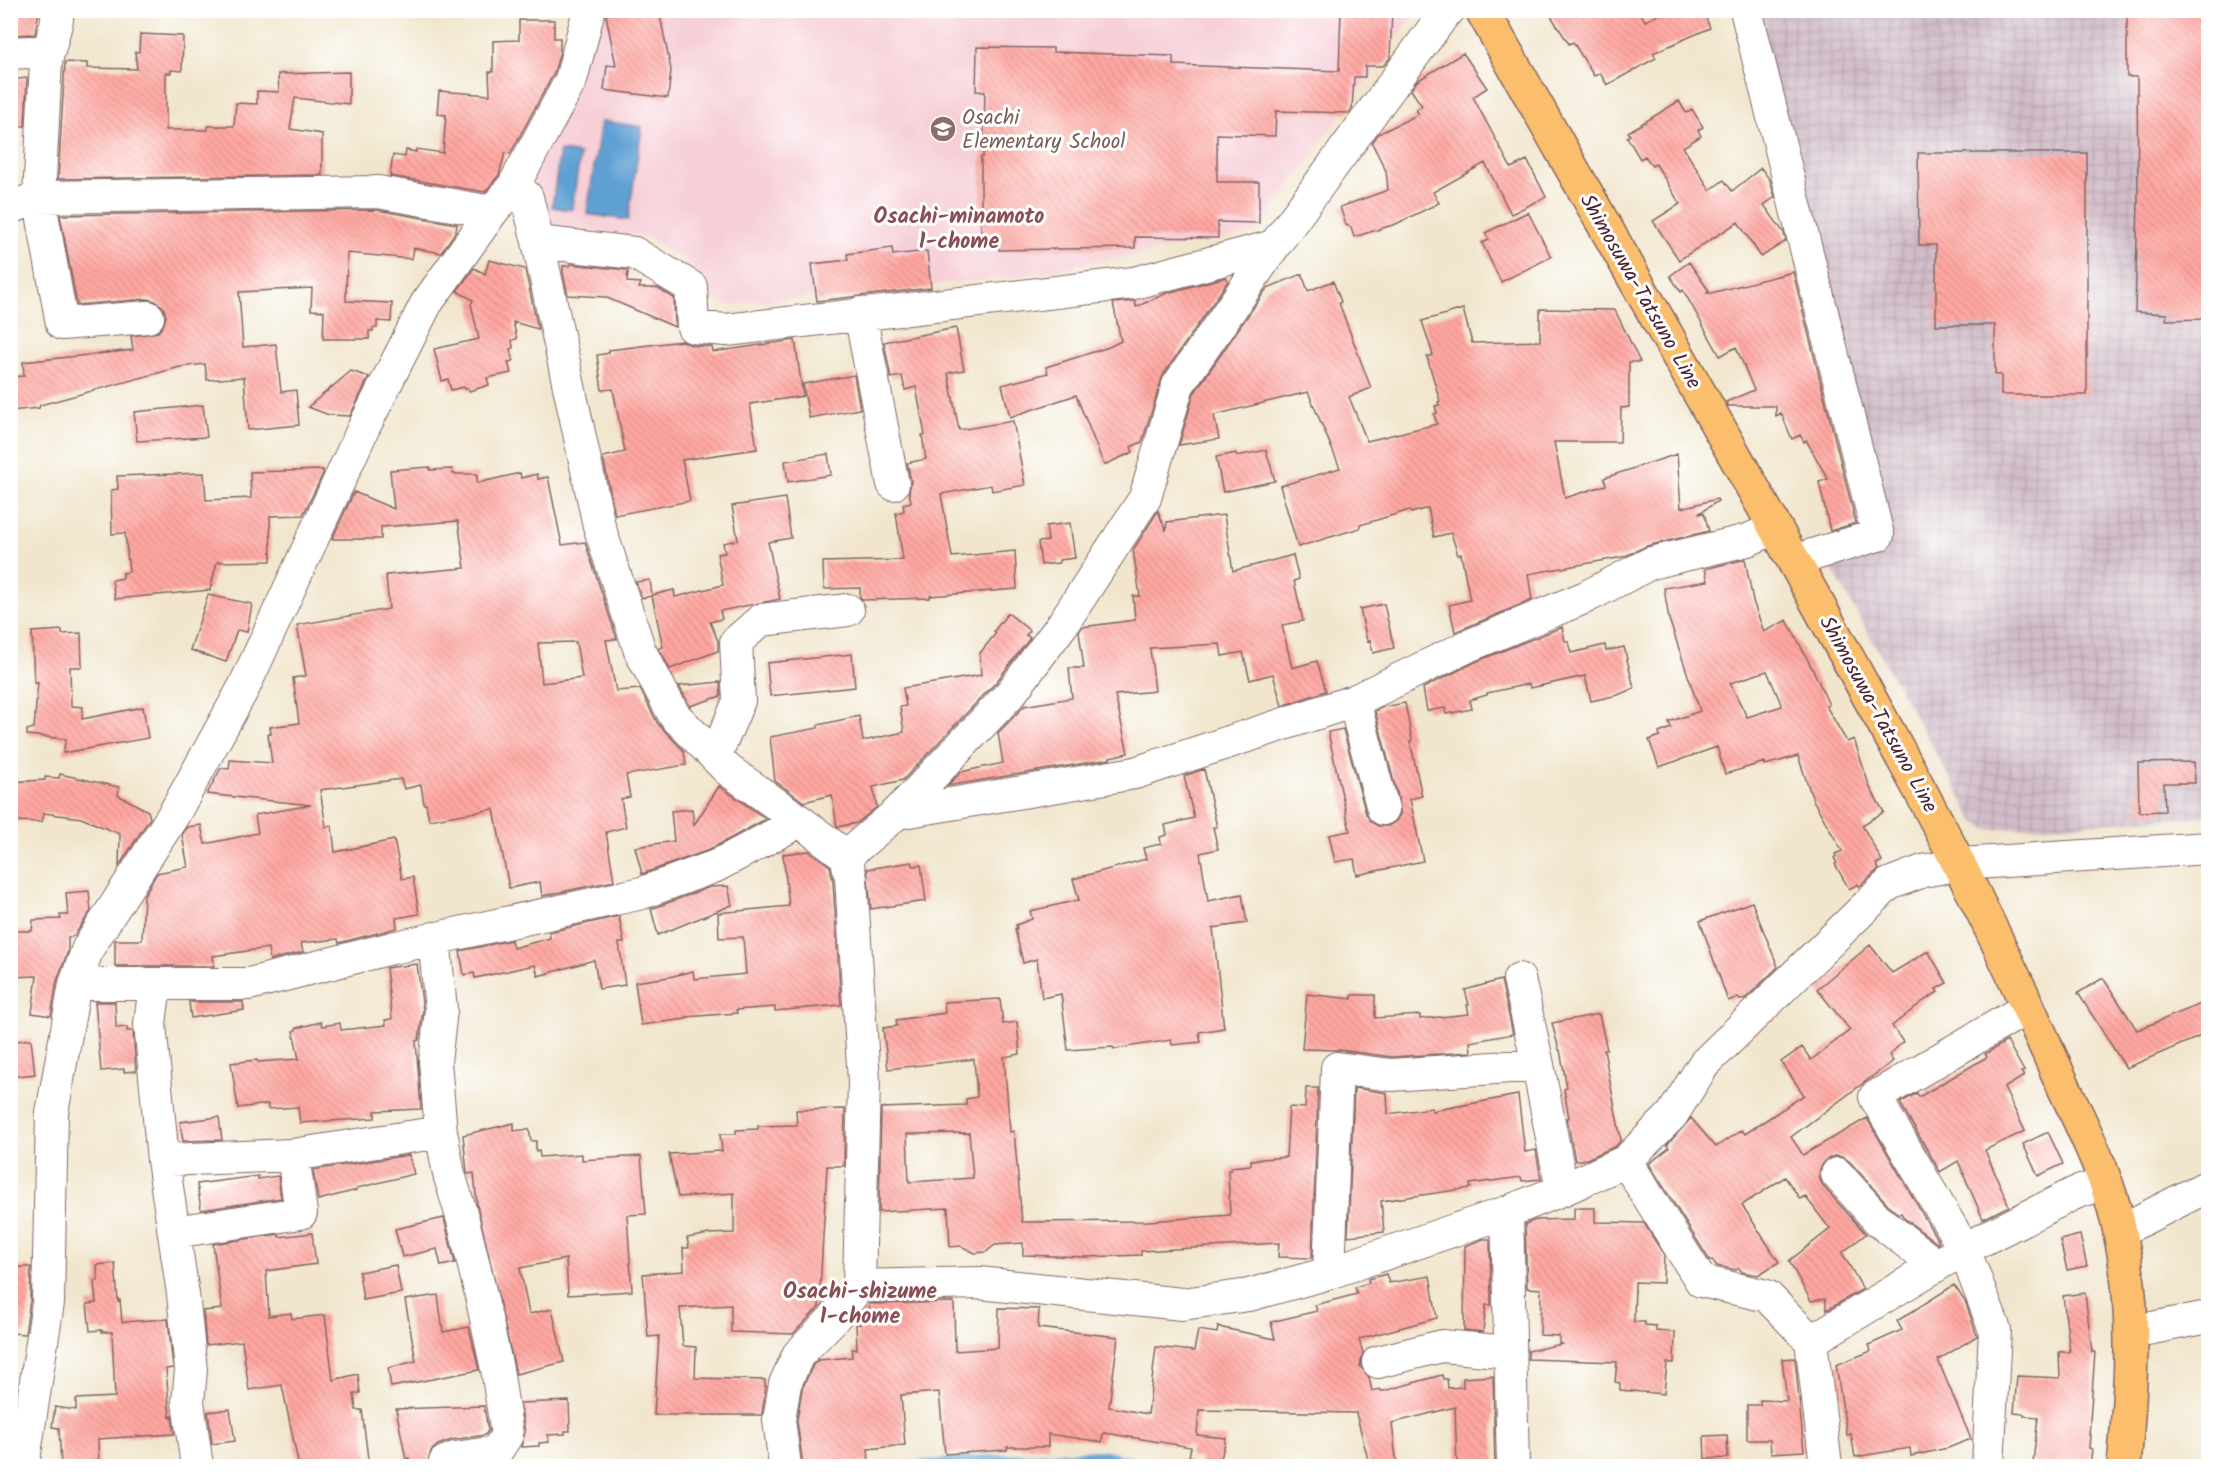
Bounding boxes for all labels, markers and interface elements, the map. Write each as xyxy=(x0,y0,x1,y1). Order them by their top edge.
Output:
place label: Osachi Elementary School xyxy=(962,102,1125,159)
school or university icon: Osachi Elementary School xyxy=(928,114,958,144)
street label: Shimosuwa-Tatsuno Line xyxy=(1570,188,1709,396)
district label: Osachi-minamoto 1-chome xyxy=(874,200,1044,260)
street label: Shimosuwa-Tatsuno Line xyxy=(1810,610,1946,820)
district label: Osachi-shizume 1-chome xyxy=(783,1275,937,1335)

